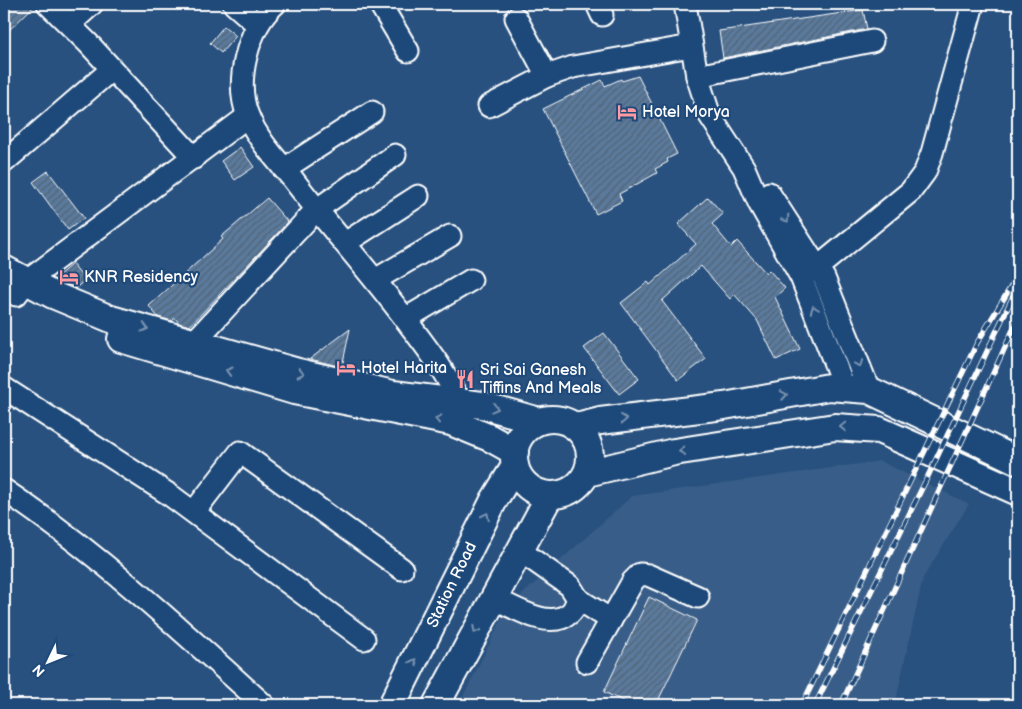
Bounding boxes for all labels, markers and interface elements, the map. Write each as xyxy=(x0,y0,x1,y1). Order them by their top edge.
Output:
hotel icon: Hotel Morya xyxy=(616,101,638,123)
place label: Hotel Morya xyxy=(642,103,730,122)
one-way arrow xyxy=(779,214,789,223)
hotel icon: KNR Residency xyxy=(58,266,80,288)
place label: KNR Residency xyxy=(84,268,199,287)
one-way arrow xyxy=(809,305,820,314)
one-way arrow xyxy=(141,322,149,332)
hotel icon: Hotel Harita xyxy=(335,357,357,379)
place label: Hotel Harita xyxy=(361,359,447,378)
one-way arrow xyxy=(852,359,863,368)
place label: Sri Sai Ganesh Tiffins And Meals xyxy=(480,361,602,398)
one-way arrow xyxy=(224,366,233,377)
one-way arrow xyxy=(297,367,305,377)
restaurant icon: Sri Sai Ganesh Tiffins And Meals xyxy=(454,368,476,390)
one-way arrow xyxy=(780,391,789,401)
one-way arrow xyxy=(491,403,499,413)
one-way arrow xyxy=(434,414,443,425)
one-way arrow xyxy=(620,414,628,425)
one-way arrow xyxy=(839,422,846,432)
one-way arrow xyxy=(678,445,687,455)
one-way arrow xyxy=(480,512,490,521)
street label: Station Road xyxy=(423,539,481,631)
one-way arrow xyxy=(472,625,482,634)
north arrow xyxy=(22,636,72,686)
one-way arrow xyxy=(408,658,418,667)
text: N xyxy=(29,661,49,680)

